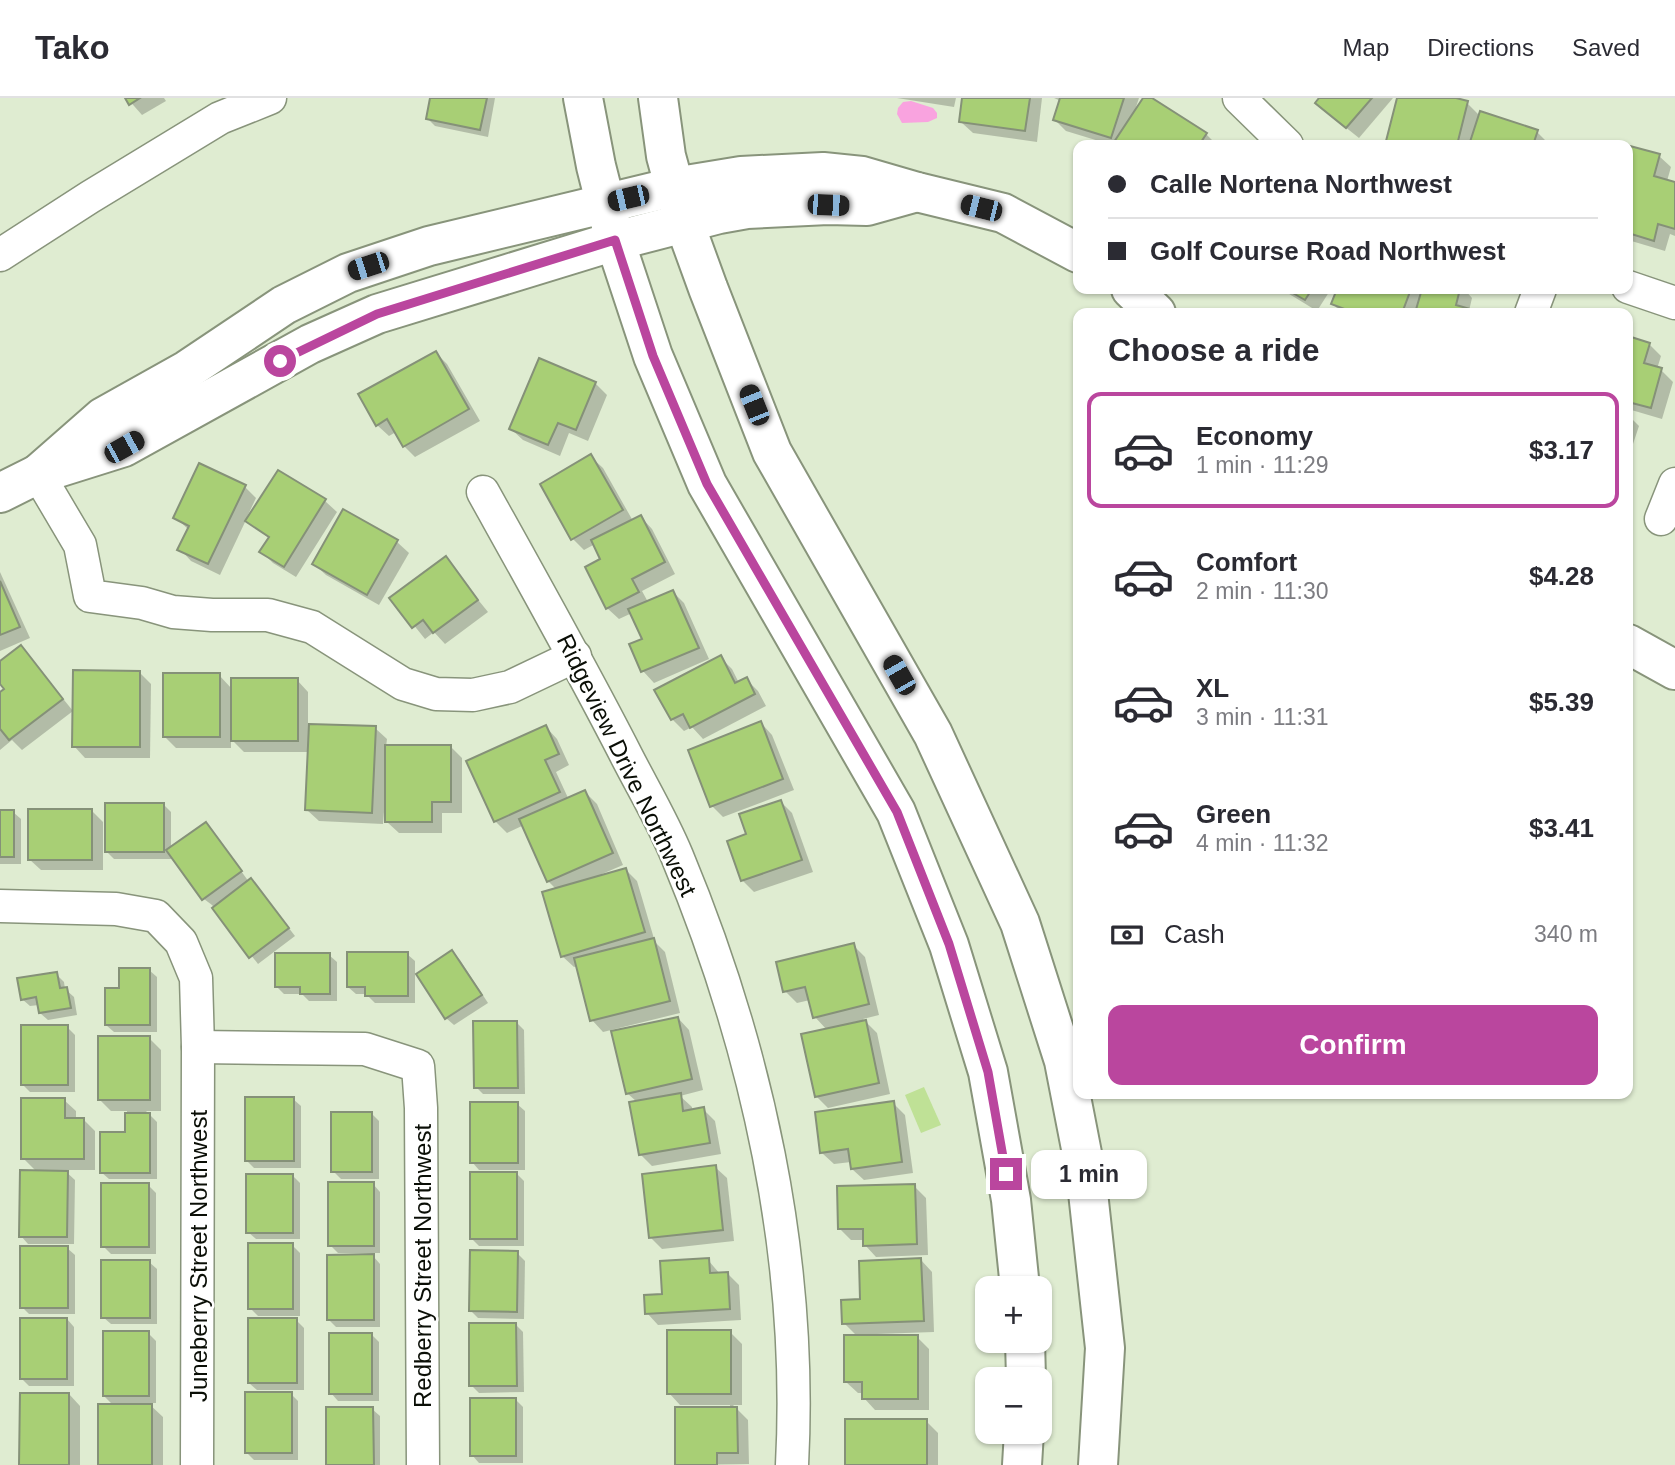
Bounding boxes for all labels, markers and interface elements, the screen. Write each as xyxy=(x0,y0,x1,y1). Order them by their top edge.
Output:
text: Tako xyxy=(35,29,110,66)
text: Map xyxy=(1343,34,1389,61)
text: Directions xyxy=(1427,34,1534,61)
text: Saved xyxy=(1572,34,1640,61)
text: Calle Nortena Northwest xyxy=(1150,169,1452,199)
car xyxy=(606,183,651,213)
car xyxy=(959,193,1004,223)
car xyxy=(807,194,850,216)
text: Golf Course Road Northwest xyxy=(1150,236,1505,266)
car xyxy=(345,250,392,282)
text: Choose a ride xyxy=(1108,332,1320,368)
route start xyxy=(264,345,296,377)
car xyxy=(737,382,772,428)
icon: car xyxy=(1112,419,1175,482)
text: Economy xyxy=(1196,421,1313,451)
car xyxy=(101,428,148,466)
text: $3.17 xyxy=(1529,435,1594,465)
text: 1 min · 11:29 xyxy=(1196,452,1329,478)
icon: car xyxy=(1112,545,1175,608)
text: Comfort xyxy=(1196,547,1297,577)
text: $4.28 xyxy=(1529,561,1594,591)
text: 2 min · 11:30 xyxy=(1196,578,1329,604)
street label: Ridgeview Drive Northwest xyxy=(552,630,702,901)
car xyxy=(880,652,919,698)
icon: car xyxy=(1112,671,1175,734)
text: XL xyxy=(1196,673,1229,703)
text: $5.39 xyxy=(1529,687,1594,717)
text: 3 min · 11:31 xyxy=(1196,704,1329,730)
icon: car xyxy=(1112,797,1175,860)
text: Green xyxy=(1196,799,1271,829)
text: $3.41 xyxy=(1529,813,1594,843)
text: 4 min · 11:32 xyxy=(1196,830,1329,856)
icon: cash xyxy=(1108,916,1146,954)
text: Cash xyxy=(1164,919,1225,949)
text: 340 m xyxy=(1534,921,1598,947)
button: Confirm xyxy=(1108,1005,1598,1085)
street label: Juneberry Street Northwest xyxy=(185,1110,212,1402)
street label: Redberry Street Northwest xyxy=(409,1124,436,1408)
callout: 1 min xyxy=(1030,1150,1146,1198)
route end xyxy=(990,1158,1022,1190)
text: 1 min xyxy=(1059,1161,1119,1187)
map controls xyxy=(975,1276,1052,1444)
button: + xyxy=(975,1276,1052,1353)
button: − xyxy=(975,1367,1052,1444)

